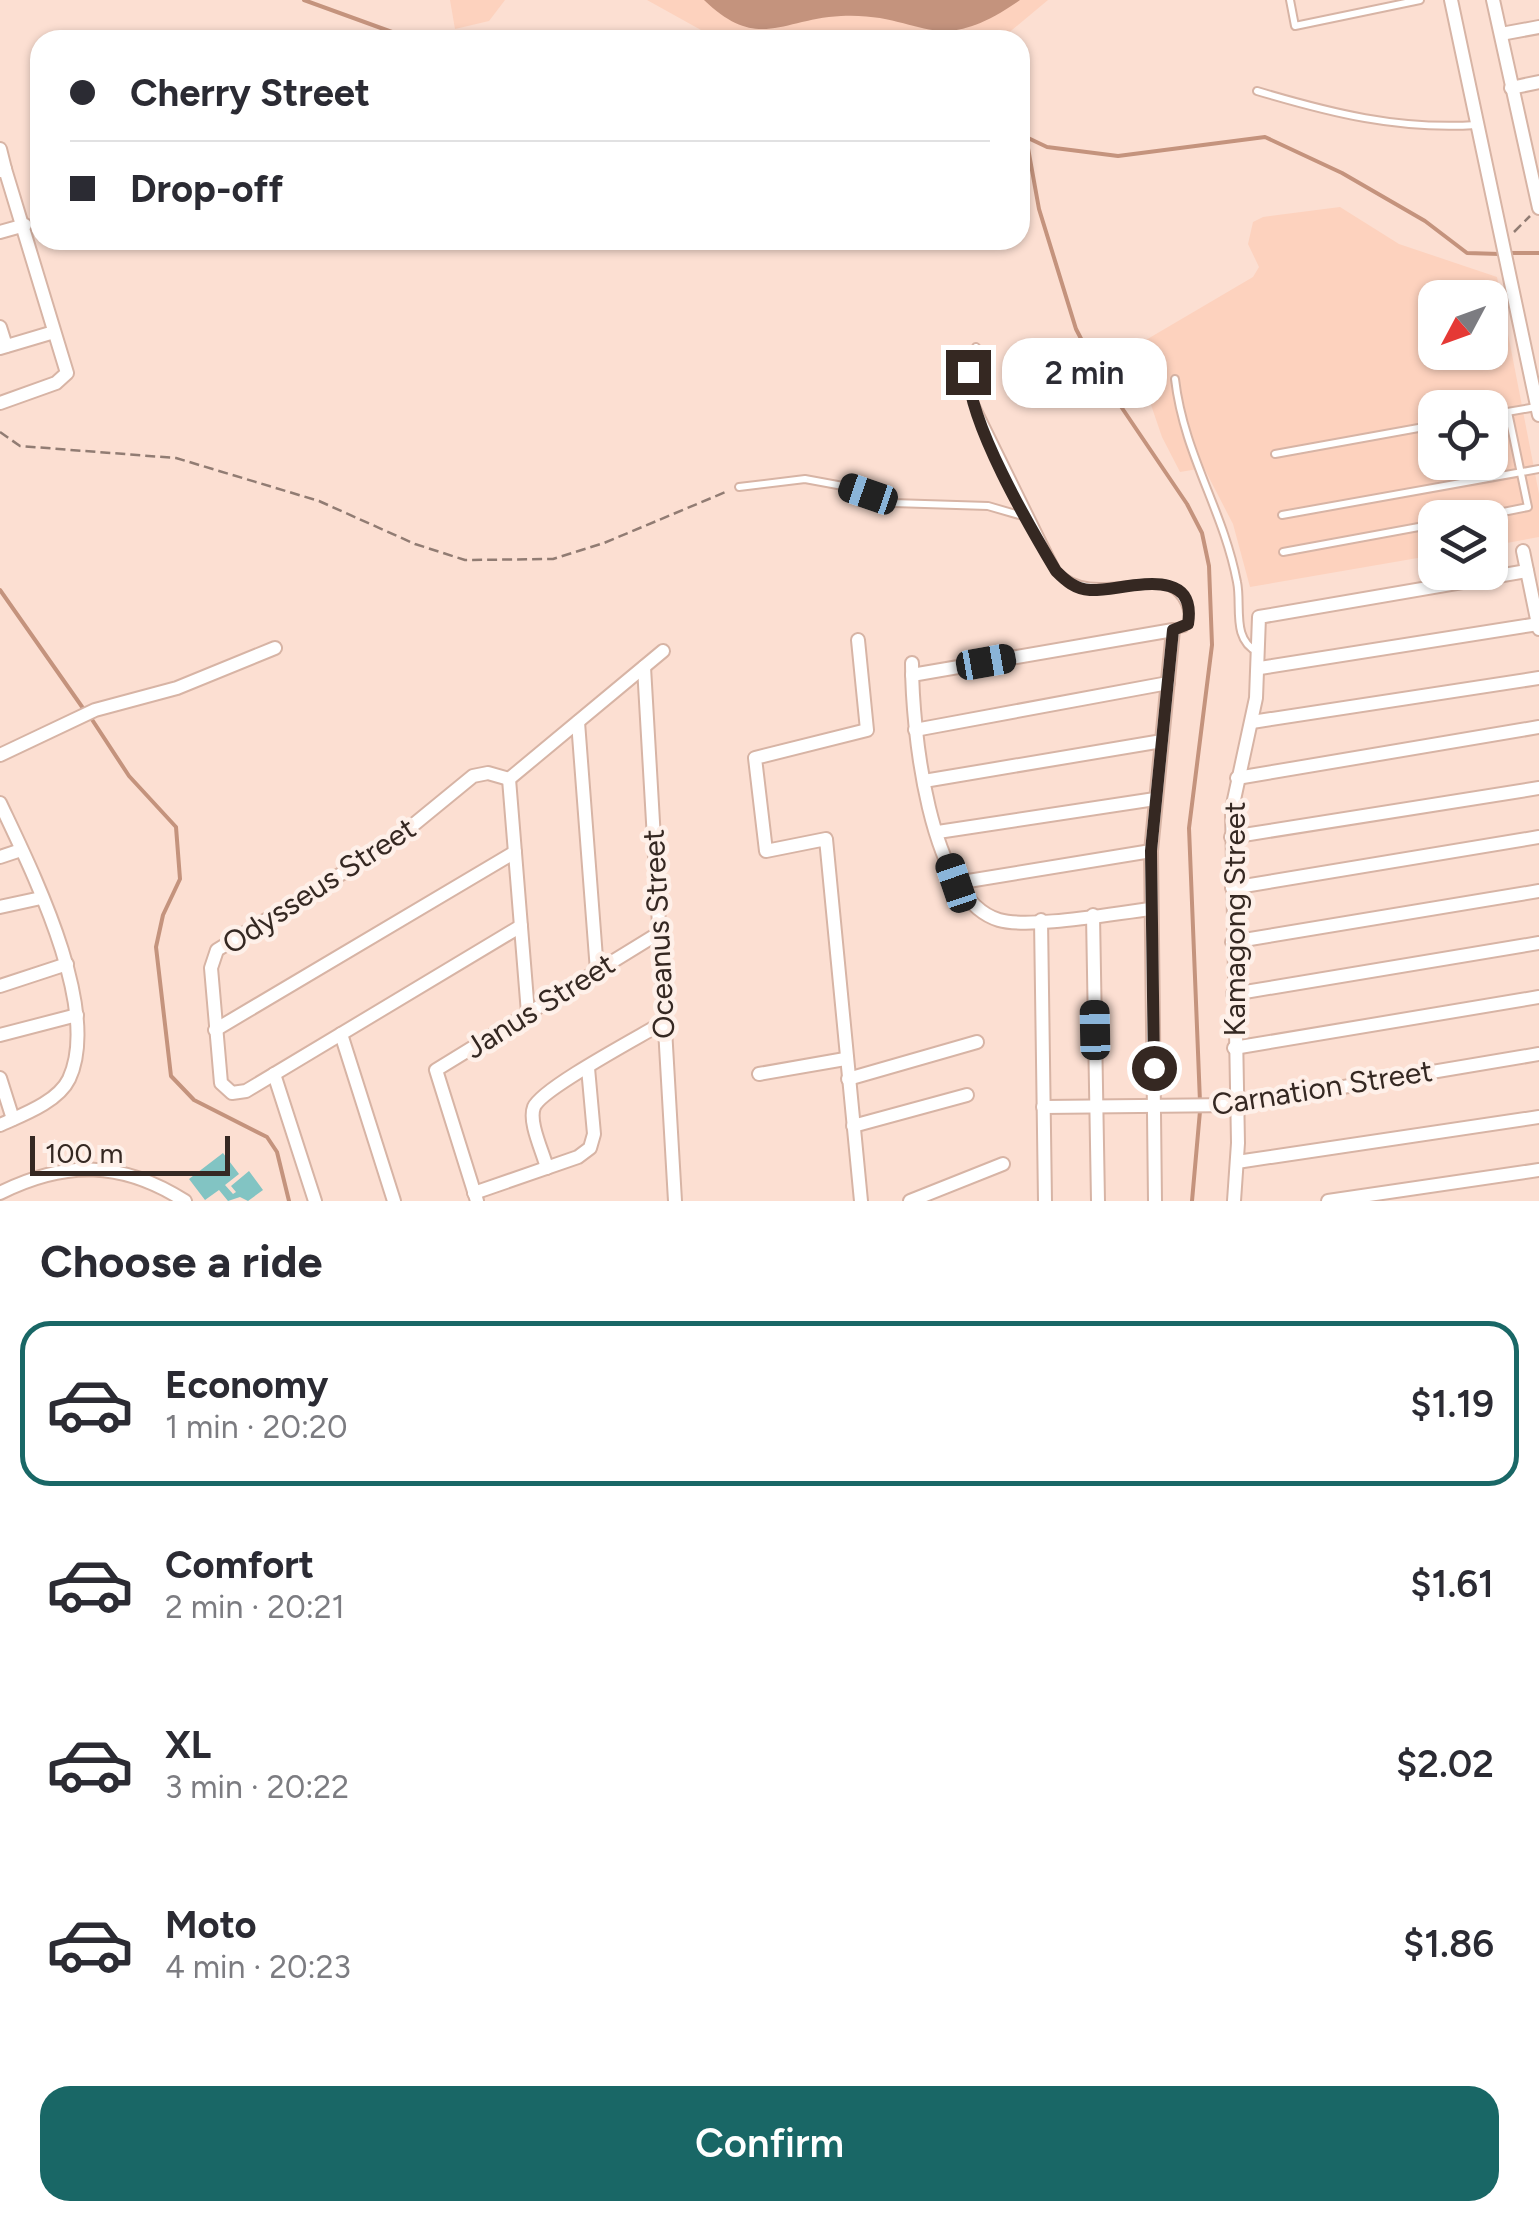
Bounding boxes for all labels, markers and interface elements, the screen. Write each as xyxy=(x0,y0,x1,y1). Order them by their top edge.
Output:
text: Cherry Street xyxy=(130,70,370,116)
text: Drop-off xyxy=(130,166,283,212)
north arrow xyxy=(1418,280,1508,370)
map controls xyxy=(1418,280,1508,590)
callout: 2 min xyxy=(1003,337,1168,407)
route end xyxy=(946,350,991,395)
text: 2 min xyxy=(1045,354,1124,392)
button: locate xyxy=(1418,390,1508,480)
car xyxy=(835,470,901,518)
button: layers xyxy=(1418,500,1508,590)
car xyxy=(954,642,1018,682)
street label: Kamagong Street xyxy=(1216,802,1253,1036)
street label: Odysseus Street xyxy=(215,809,422,962)
street label: Oceanus Street xyxy=(635,828,682,1040)
car xyxy=(932,850,980,916)
street label: Janus Street xyxy=(458,945,621,1066)
car xyxy=(1079,1000,1111,1060)
route start xyxy=(1132,1046,1177,1091)
street label: Carnation Street xyxy=(1209,1052,1435,1123)
scale bar xyxy=(30,1131,230,1176)
text: 100 m xyxy=(45,1136,123,1170)
text: Choose a ride xyxy=(40,1234,322,1288)
icon: car xyxy=(45,1359,135,1449)
text: Economy xyxy=(165,1362,328,1408)
text: $1.19 xyxy=(1410,1381,1494,1427)
text: 1 min · 20:20 xyxy=(165,1408,347,1446)
icon: car xyxy=(45,1539,135,1629)
text: Comfort xyxy=(165,1542,314,1588)
text: $1.61 xyxy=(1410,1561,1494,1607)
text: 2 min · 20:21 xyxy=(165,1588,345,1626)
icon: car xyxy=(45,1719,135,1809)
text: XL xyxy=(165,1722,211,1768)
text: $2.02 xyxy=(1396,1741,1494,1787)
text: 3 min · 20:22 xyxy=(165,1768,349,1806)
icon: car xyxy=(45,1899,135,1989)
text: Moto xyxy=(165,1902,257,1948)
text: $1.86 xyxy=(1403,1921,1494,1967)
text: 4 min · 20:23 xyxy=(165,1948,351,1986)
button: Confirm xyxy=(40,2086,1499,2201)

